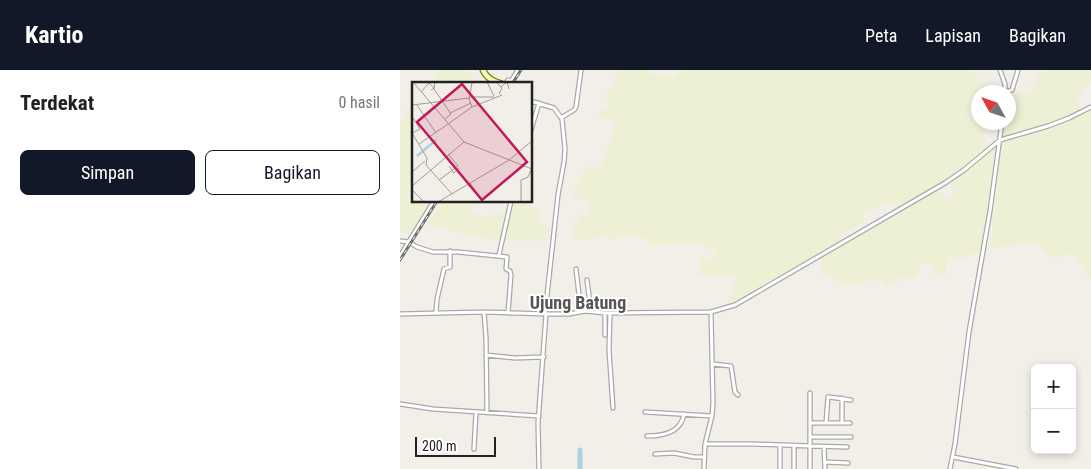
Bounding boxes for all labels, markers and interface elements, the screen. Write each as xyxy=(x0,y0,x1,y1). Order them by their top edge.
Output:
text: Kartio xyxy=(25,21,83,49)
text: Peta xyxy=(865,25,897,46)
text: Lapisan xyxy=(925,25,981,46)
text: Bagikan xyxy=(1009,25,1066,46)
inset map xyxy=(412,82,532,202)
north arrow xyxy=(971,85,1016,130)
text: Terdekat xyxy=(20,91,94,115)
text: 0 hasil xyxy=(338,93,380,112)
button: Simpan xyxy=(20,150,195,195)
button: Bagikan xyxy=(205,150,380,195)
district label: Ujung Batung xyxy=(530,292,626,313)
map controls xyxy=(1031,364,1076,454)
button: + xyxy=(1031,364,1076,409)
button: − xyxy=(1031,409,1076,454)
scale bar xyxy=(415,434,496,457)
text: 200 m xyxy=(422,438,457,454)

